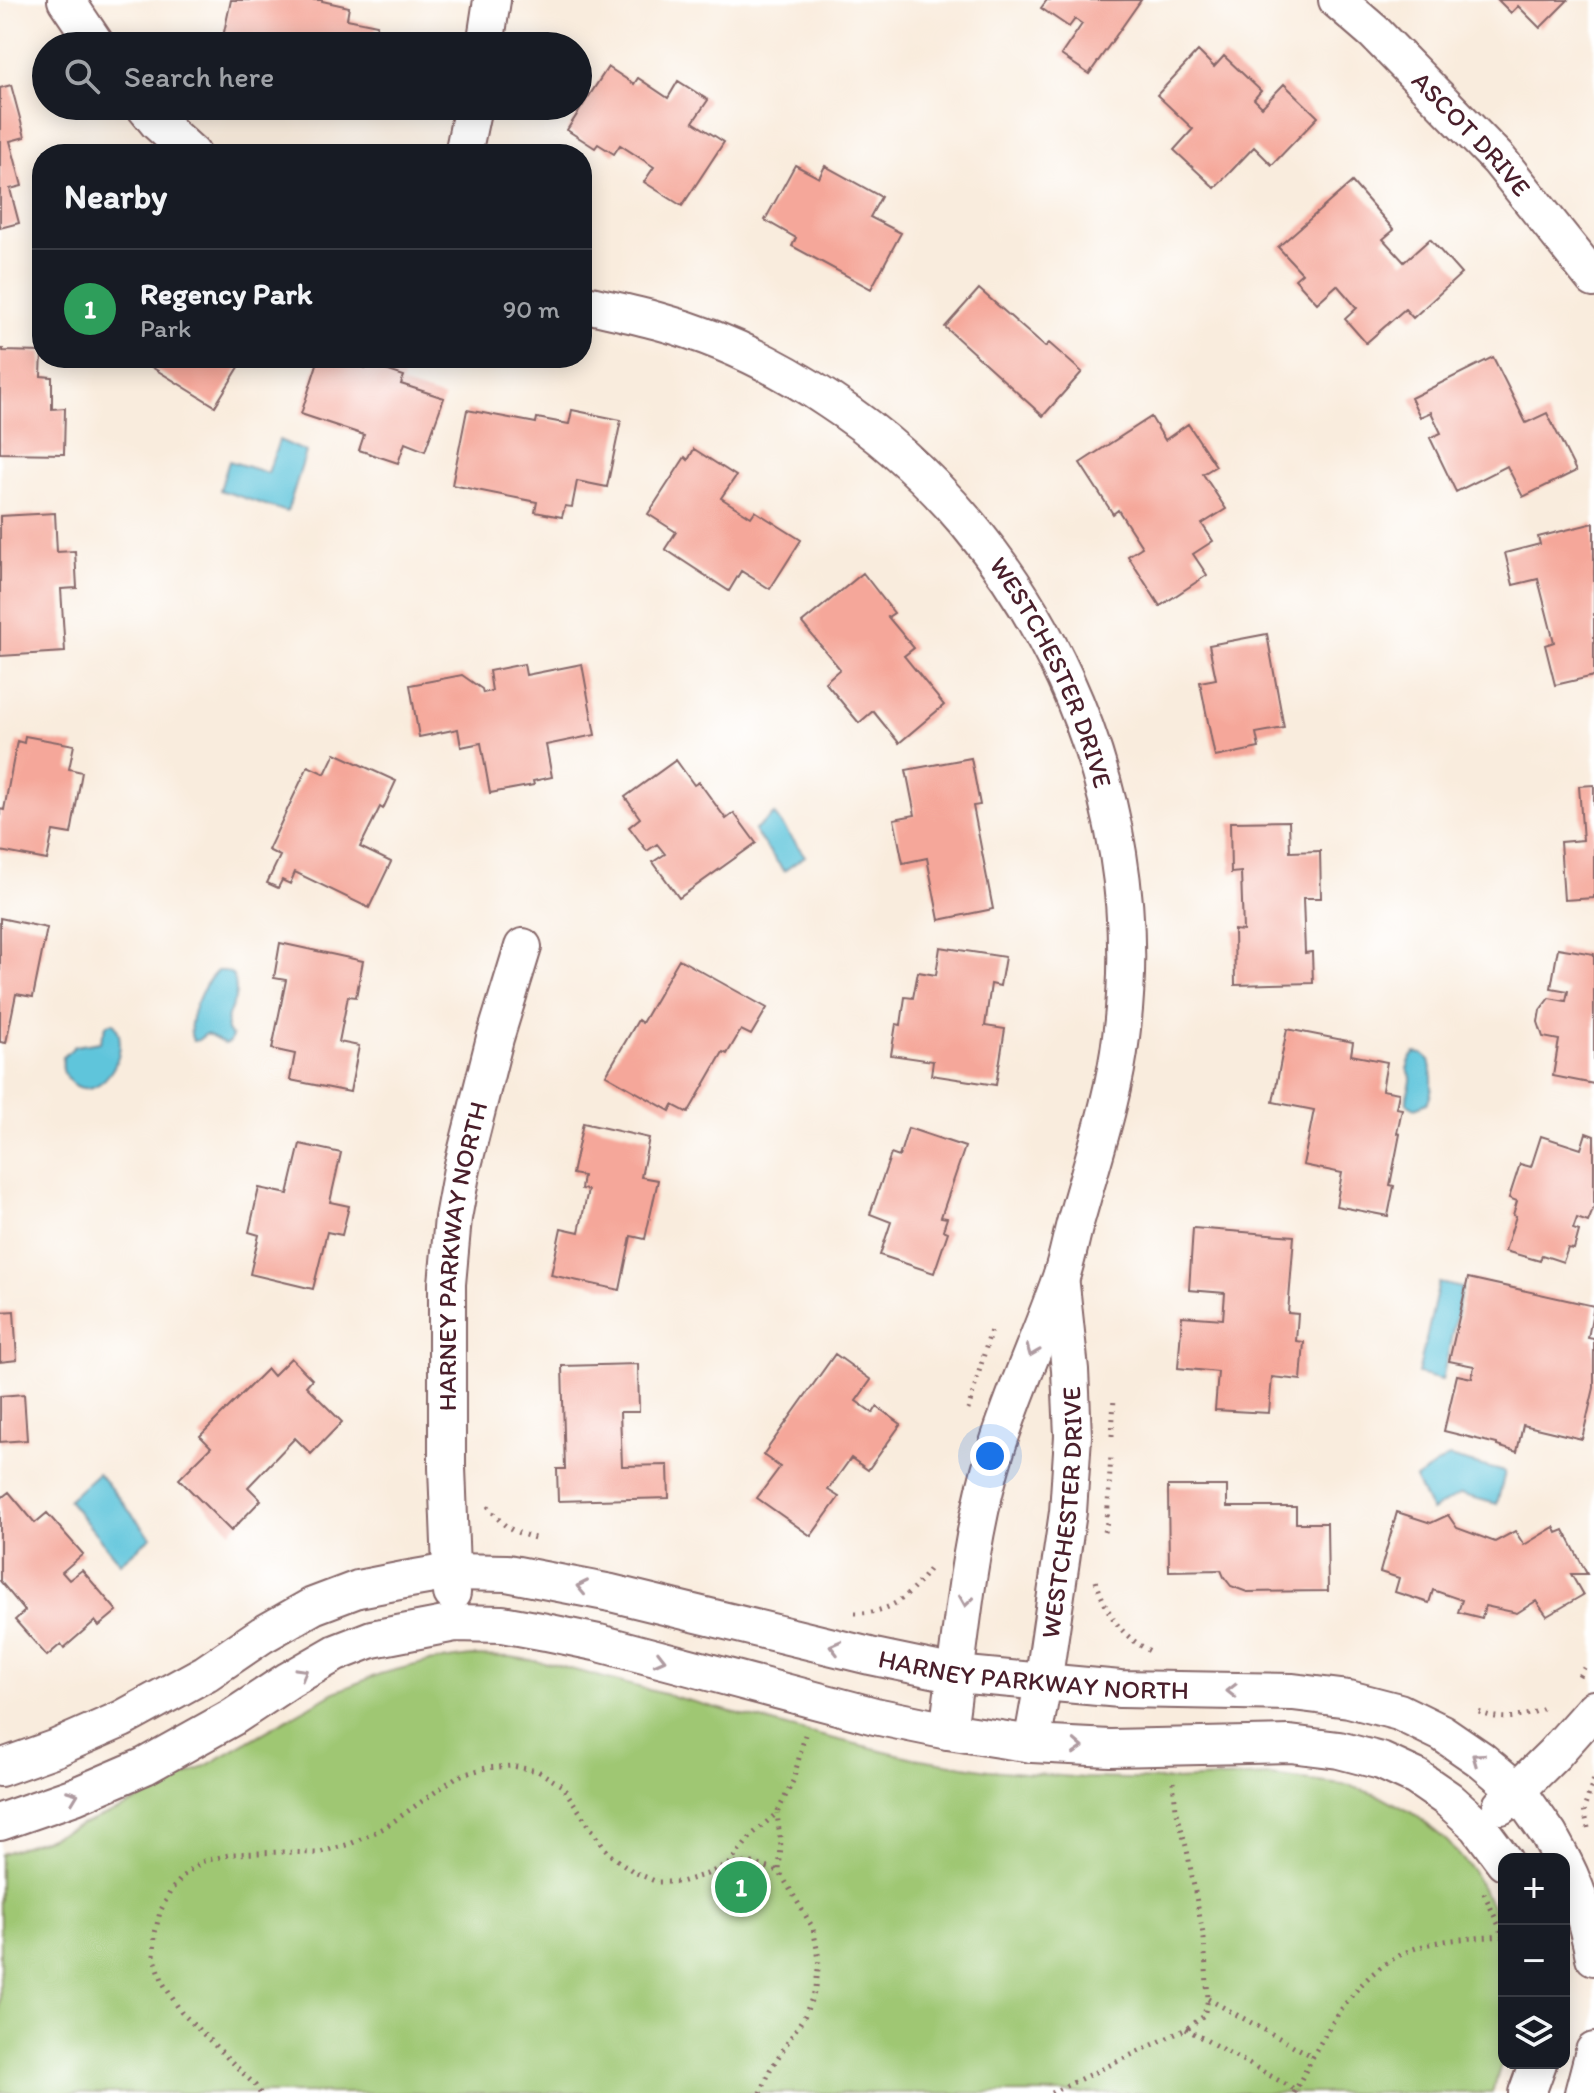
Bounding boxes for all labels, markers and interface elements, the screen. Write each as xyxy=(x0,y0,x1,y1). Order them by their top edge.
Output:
search box xyxy=(32,32,592,120)
icon: search xyxy=(60,54,104,98)
text: Search here xyxy=(124,58,274,95)
street label: ASCOT DRIVE xyxy=(1405,65,1538,203)
text: Nearby xyxy=(64,176,167,217)
text: Regency Park xyxy=(140,275,312,312)
text: 1 xyxy=(84,293,96,325)
text: 90 m xyxy=(503,293,560,325)
text: Park xyxy=(140,312,191,344)
street label: WESTCHESTER DRIVE xyxy=(983,551,1119,792)
street label: HARNEY PARKWAY NORTH xyxy=(431,1098,494,1411)
one-way arrow xyxy=(1025,1343,1042,1357)
street label: WESTCHESTER DRIVE xyxy=(1034,1386,1089,1640)
your location xyxy=(970,1436,1010,1476)
one-way arrow xyxy=(576,1579,590,1596)
one-way arrow xyxy=(958,1594,975,1608)
one-way arrow xyxy=(829,1639,843,1656)
street label: HARNEY PARKWAY NORTH xyxy=(876,1642,1189,1706)
one-way arrow xyxy=(653,1650,667,1667)
one-way arrow xyxy=(293,1667,307,1683)
one-way arrow xyxy=(1225,1682,1238,1700)
one-way arrow xyxy=(1072,1738,1085,1755)
one-way arrow xyxy=(1471,1753,1486,1767)
one-way arrow xyxy=(65,1789,79,1806)
map controls xyxy=(1498,1853,1570,2069)
button: + xyxy=(1498,1853,1570,1925)
pin: 1 xyxy=(715,1857,767,1917)
button: − xyxy=(1498,1925,1570,1997)
button: layers xyxy=(1498,1997,1570,2069)

